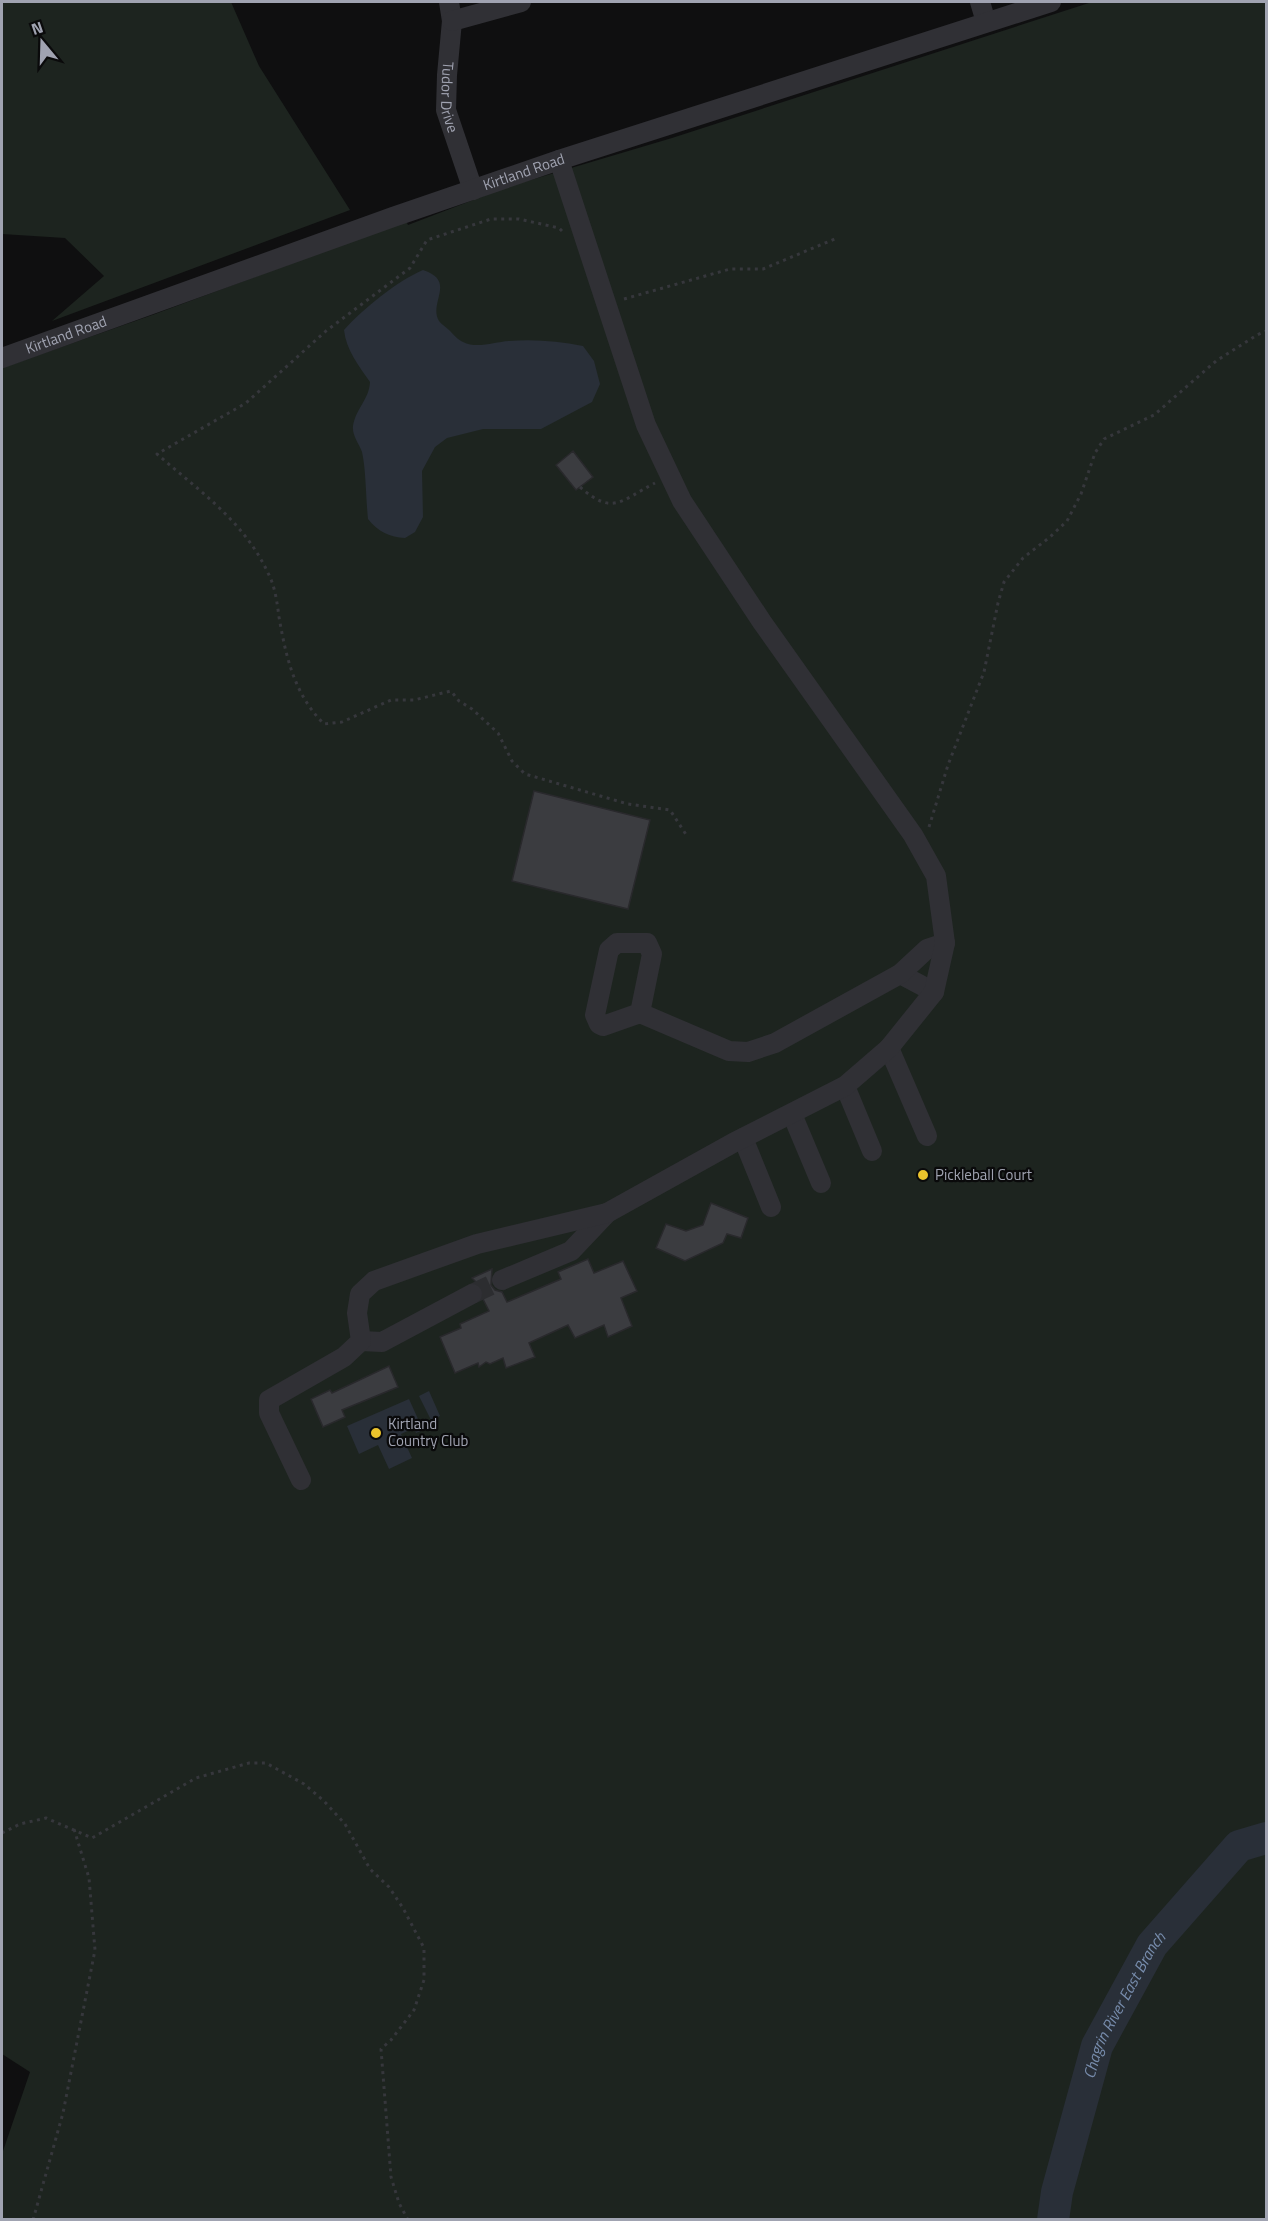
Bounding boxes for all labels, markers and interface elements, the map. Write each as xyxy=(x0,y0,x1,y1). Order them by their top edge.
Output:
north arrow xyxy=(12,12,72,72)
text: N xyxy=(28,15,46,41)
street label: Tudor Drive xyxy=(435,61,465,136)
street label: Kirtland Road xyxy=(480,147,567,196)
street label: Kirtland Road xyxy=(22,309,110,360)
place label: Pickleball Court xyxy=(935,1163,1033,1186)
marker: Pickleball Court xyxy=(916,1168,930,1182)
place label: Kirtland Country Club xyxy=(388,1412,468,1452)
marker: Kirtland Country Club xyxy=(369,1426,383,1440)
water label: Chagrin River East Branch xyxy=(1077,1925,1171,2081)

